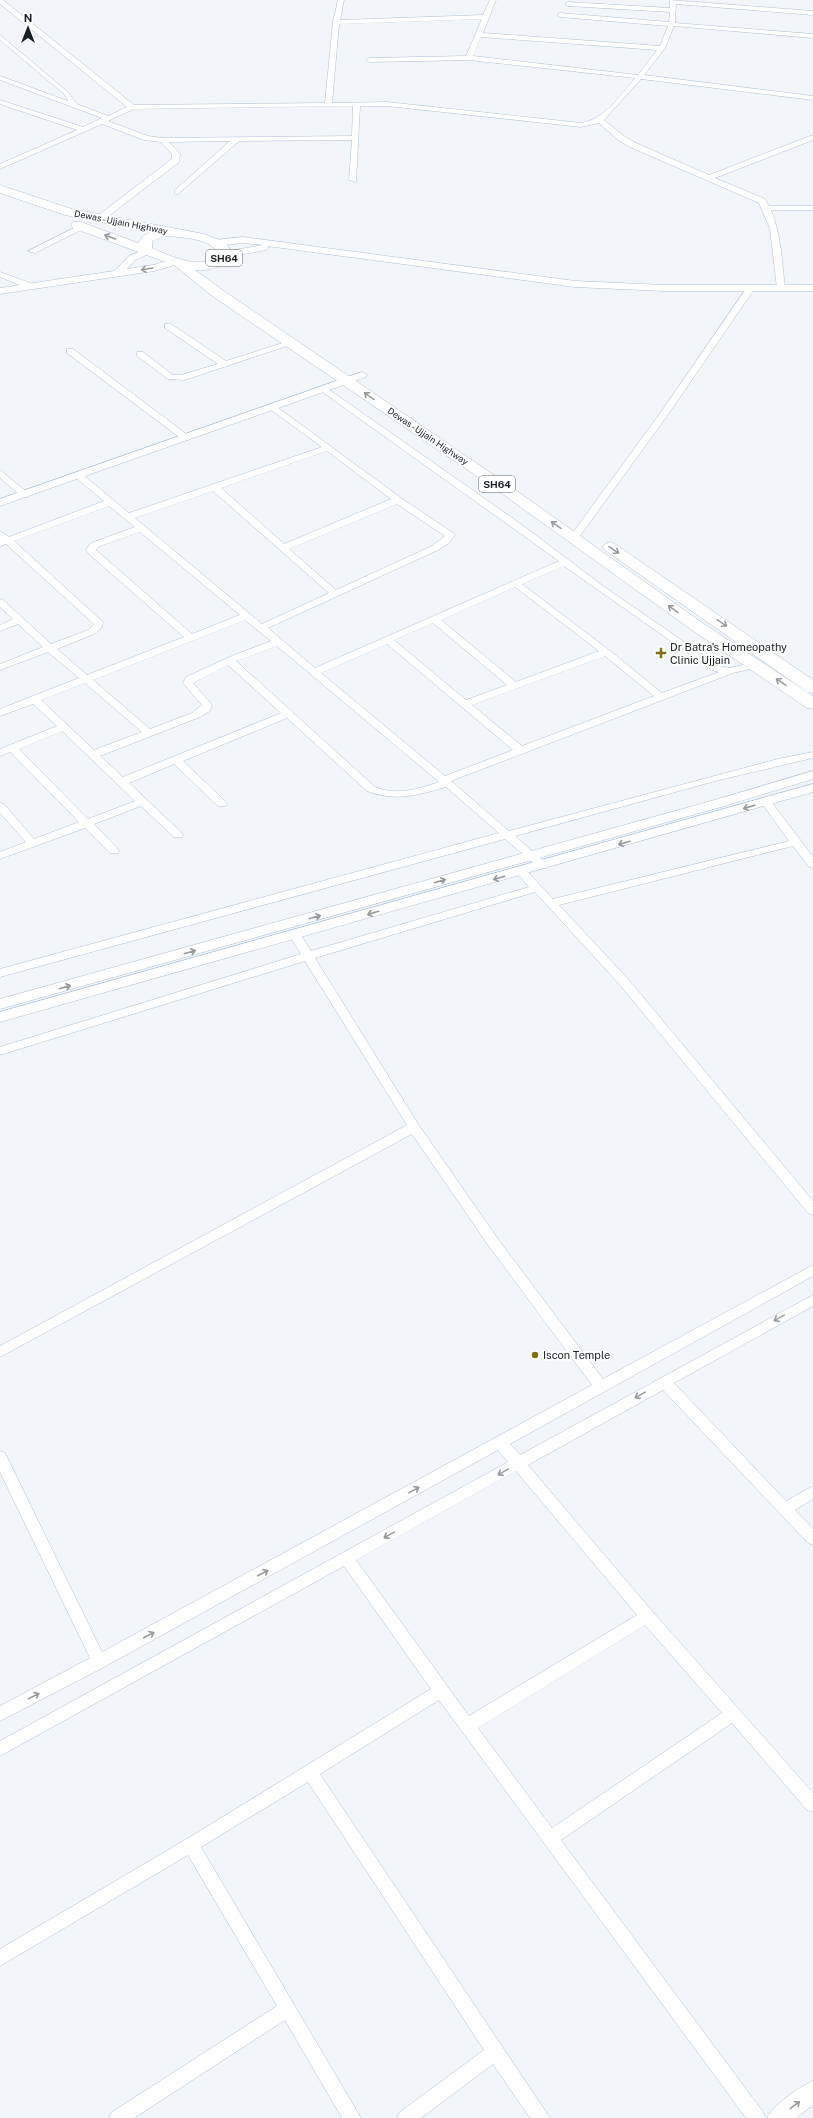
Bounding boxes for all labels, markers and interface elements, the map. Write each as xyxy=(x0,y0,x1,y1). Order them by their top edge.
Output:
north arrow xyxy=(8,8,48,48)
text: N xyxy=(24,12,32,24)
street label: Dewas - Ujjain Highway xyxy=(73,208,169,236)
one-way arrow xyxy=(104,232,116,240)
road number: SH64 xyxy=(206,250,242,266)
one-way arrow xyxy=(140,265,153,273)
one-way arrow xyxy=(363,392,374,400)
street label: Dewas - Ujjain Highway xyxy=(386,405,471,467)
road number: SH64 xyxy=(479,476,515,492)
one-way arrow xyxy=(551,521,562,530)
one-way arrow xyxy=(608,546,619,554)
one-way arrow xyxy=(668,605,679,613)
one-way arrow xyxy=(716,619,727,627)
place label: Dr Batra's Homeopathy Clinic Ujjain xyxy=(670,641,787,666)
marker: Dr Batra's Homeopathy Clinic Ujjain xyxy=(655,647,667,659)
one-way arrow xyxy=(776,678,787,686)
one-way arrow xyxy=(742,804,755,811)
one-way arrow xyxy=(617,840,630,847)
one-way arrow xyxy=(492,875,505,882)
one-way arrow xyxy=(433,877,446,884)
one-way arrow xyxy=(367,910,380,917)
one-way arrow xyxy=(308,913,321,920)
one-way arrow xyxy=(183,947,196,955)
one-way arrow xyxy=(58,983,71,990)
one-way arrow xyxy=(773,1315,785,1323)
place label: Iscon Temple xyxy=(543,1349,610,1361)
marker: Iscon Temple xyxy=(530,1350,540,1360)
one-way arrow xyxy=(635,1391,647,1399)
one-way arrow xyxy=(497,1469,509,1476)
one-way arrow xyxy=(408,1485,420,1493)
one-way arrow xyxy=(383,1531,395,1539)
one-way arrow xyxy=(257,1568,269,1576)
one-way arrow xyxy=(143,1630,155,1638)
one-way arrow xyxy=(28,1692,40,1699)
one-way arrow xyxy=(790,2101,801,2109)

